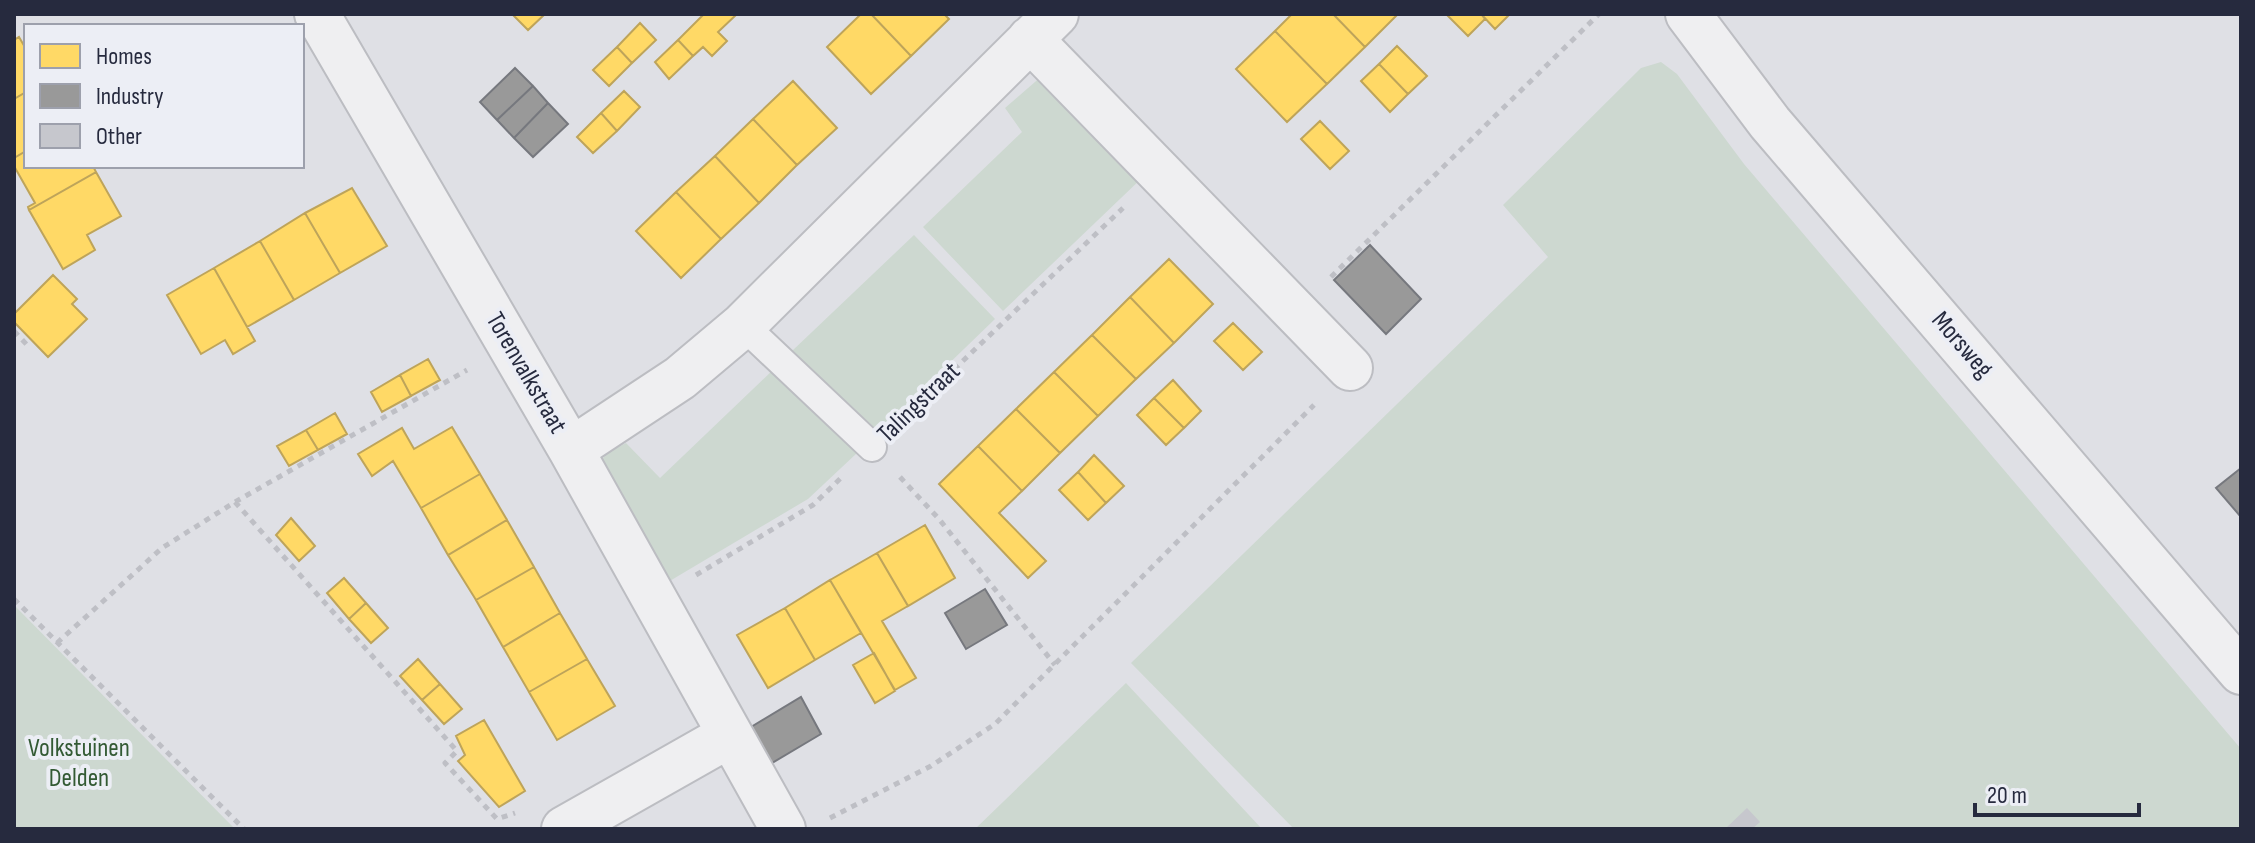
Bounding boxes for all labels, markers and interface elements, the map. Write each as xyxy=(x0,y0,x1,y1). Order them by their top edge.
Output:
legend xyxy=(24,24,304,168)
text: Homes xyxy=(96,42,152,71)
text: Industry xyxy=(96,82,163,111)
text: Other xyxy=(96,122,142,151)
street label: Morsweg xyxy=(1925,305,1999,385)
street label: Torenvalkstraat xyxy=(479,307,573,439)
street label: Talingstraat xyxy=(871,356,967,450)
park label: Volkstuinen Delden xyxy=(28,733,130,794)
scale bar xyxy=(1975,767,2139,817)
text: 20 m xyxy=(1987,781,2027,810)

